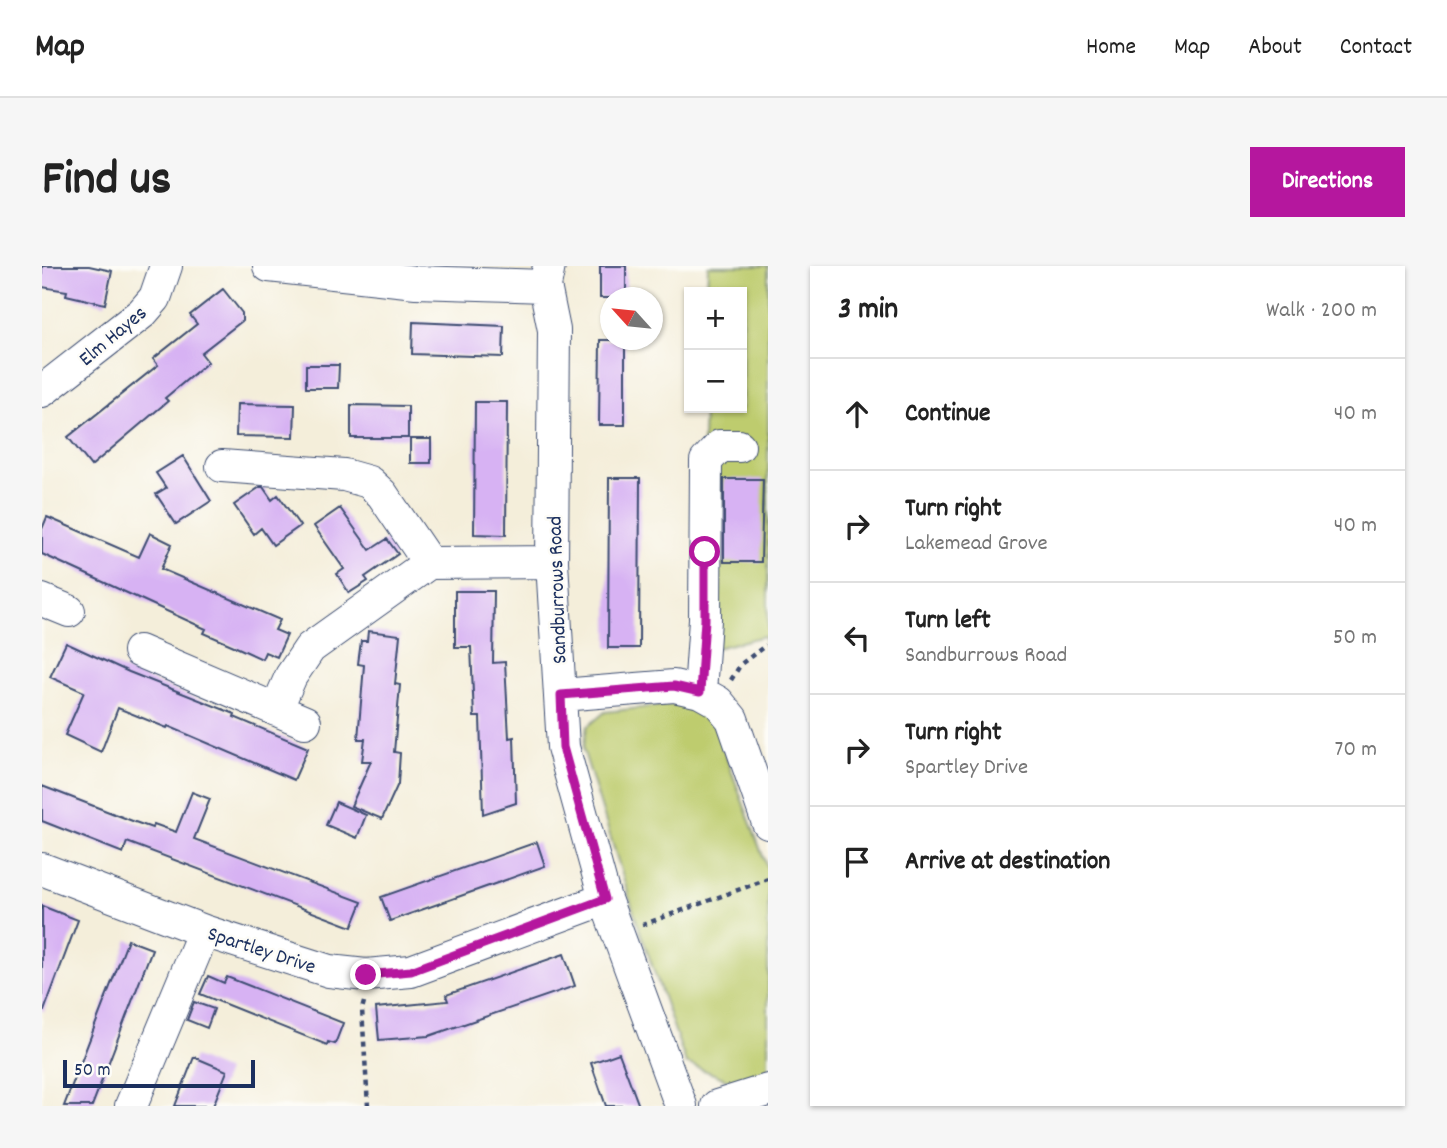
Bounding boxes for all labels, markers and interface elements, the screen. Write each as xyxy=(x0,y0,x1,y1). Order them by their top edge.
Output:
text: Map xyxy=(35,25,85,72)
text: Home xyxy=(1086,31,1136,65)
text: Map xyxy=(1174,31,1210,65)
text: About xyxy=(1248,31,1302,65)
text: Contact xyxy=(1340,31,1412,65)
text: Find us xyxy=(42,147,171,217)
button: Directions xyxy=(1250,147,1405,217)
north arrow xyxy=(600,287,663,350)
map controls xyxy=(684,287,747,413)
button: + xyxy=(684,287,747,350)
text: 3 min xyxy=(838,290,898,333)
text: Walk · 200 m xyxy=(1266,295,1377,328)
street label: Elm Hayes xyxy=(73,300,155,375)
button: − xyxy=(684,350,747,413)
icon: ahead xyxy=(838,395,876,433)
text: Continue xyxy=(905,396,990,433)
text: 40 m xyxy=(1334,398,1377,431)
text: Turn right xyxy=(905,491,1002,528)
icon: right xyxy=(838,507,876,545)
text: 40 m xyxy=(1334,510,1377,543)
street label: Sandburrows Road xyxy=(541,515,577,664)
text: Lakemead Grove xyxy=(905,528,1048,561)
route start xyxy=(689,536,720,567)
text: Turn left xyxy=(905,603,991,640)
icon: left xyxy=(838,619,876,657)
text: 50 m xyxy=(1333,622,1377,655)
text: Sandburrows Road xyxy=(905,640,1067,673)
text: Turn right xyxy=(905,715,1002,752)
icon: right xyxy=(838,731,876,769)
text: 70 m xyxy=(1335,734,1377,767)
text: Spartley Drive xyxy=(905,752,1028,785)
icon: arrive xyxy=(838,843,876,881)
text: Arrive at destination xyxy=(905,844,1110,881)
street label: Spartley Drive xyxy=(203,920,319,983)
route end xyxy=(350,959,381,990)
scale bar xyxy=(63,1057,256,1089)
text: 50 m xyxy=(74,1058,111,1085)

